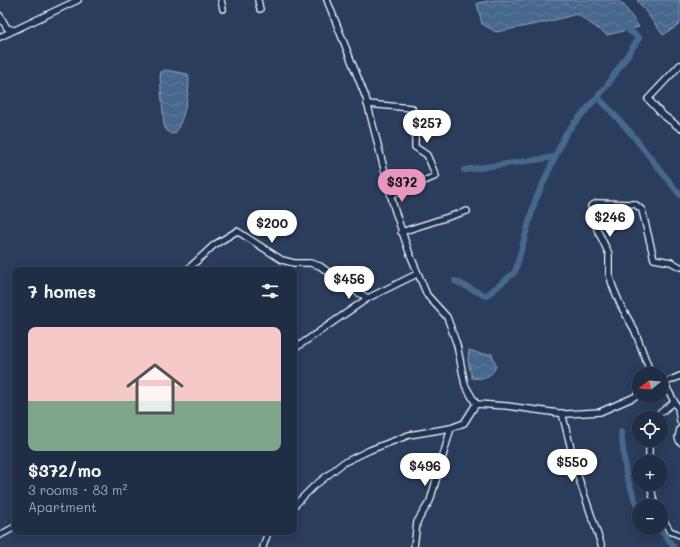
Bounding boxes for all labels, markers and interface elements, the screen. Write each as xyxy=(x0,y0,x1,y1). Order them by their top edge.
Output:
pin: $257 xyxy=(403,110,451,144)
text: $257 xyxy=(412,114,442,131)
pin: $372 xyxy=(378,169,426,203)
text: $372 xyxy=(387,173,417,190)
pin: $246 xyxy=(586,204,634,238)
text: $246 xyxy=(594,208,626,225)
pin: $200 xyxy=(248,210,296,244)
text: $200 xyxy=(256,214,288,231)
pin: $456 xyxy=(325,266,373,300)
text: $456 xyxy=(333,270,365,287)
text: 7 homes xyxy=(28,280,96,302)
icon: filters xyxy=(259,280,281,302)
icon: home xyxy=(119,353,191,425)
north arrow xyxy=(632,367,668,403)
map controls xyxy=(632,367,668,535)
button: locate xyxy=(632,411,668,447)
pin: $550 xyxy=(548,449,596,483)
pin: $496 xyxy=(401,453,449,487)
text: $550 xyxy=(556,453,588,470)
button: + xyxy=(632,455,668,491)
text: $496 xyxy=(409,457,441,474)
text: $372/mo xyxy=(28,459,101,481)
text: 3 rooms · 83 m² xyxy=(28,481,127,498)
text: Apartment xyxy=(28,498,97,515)
button: − xyxy=(632,499,668,535)

